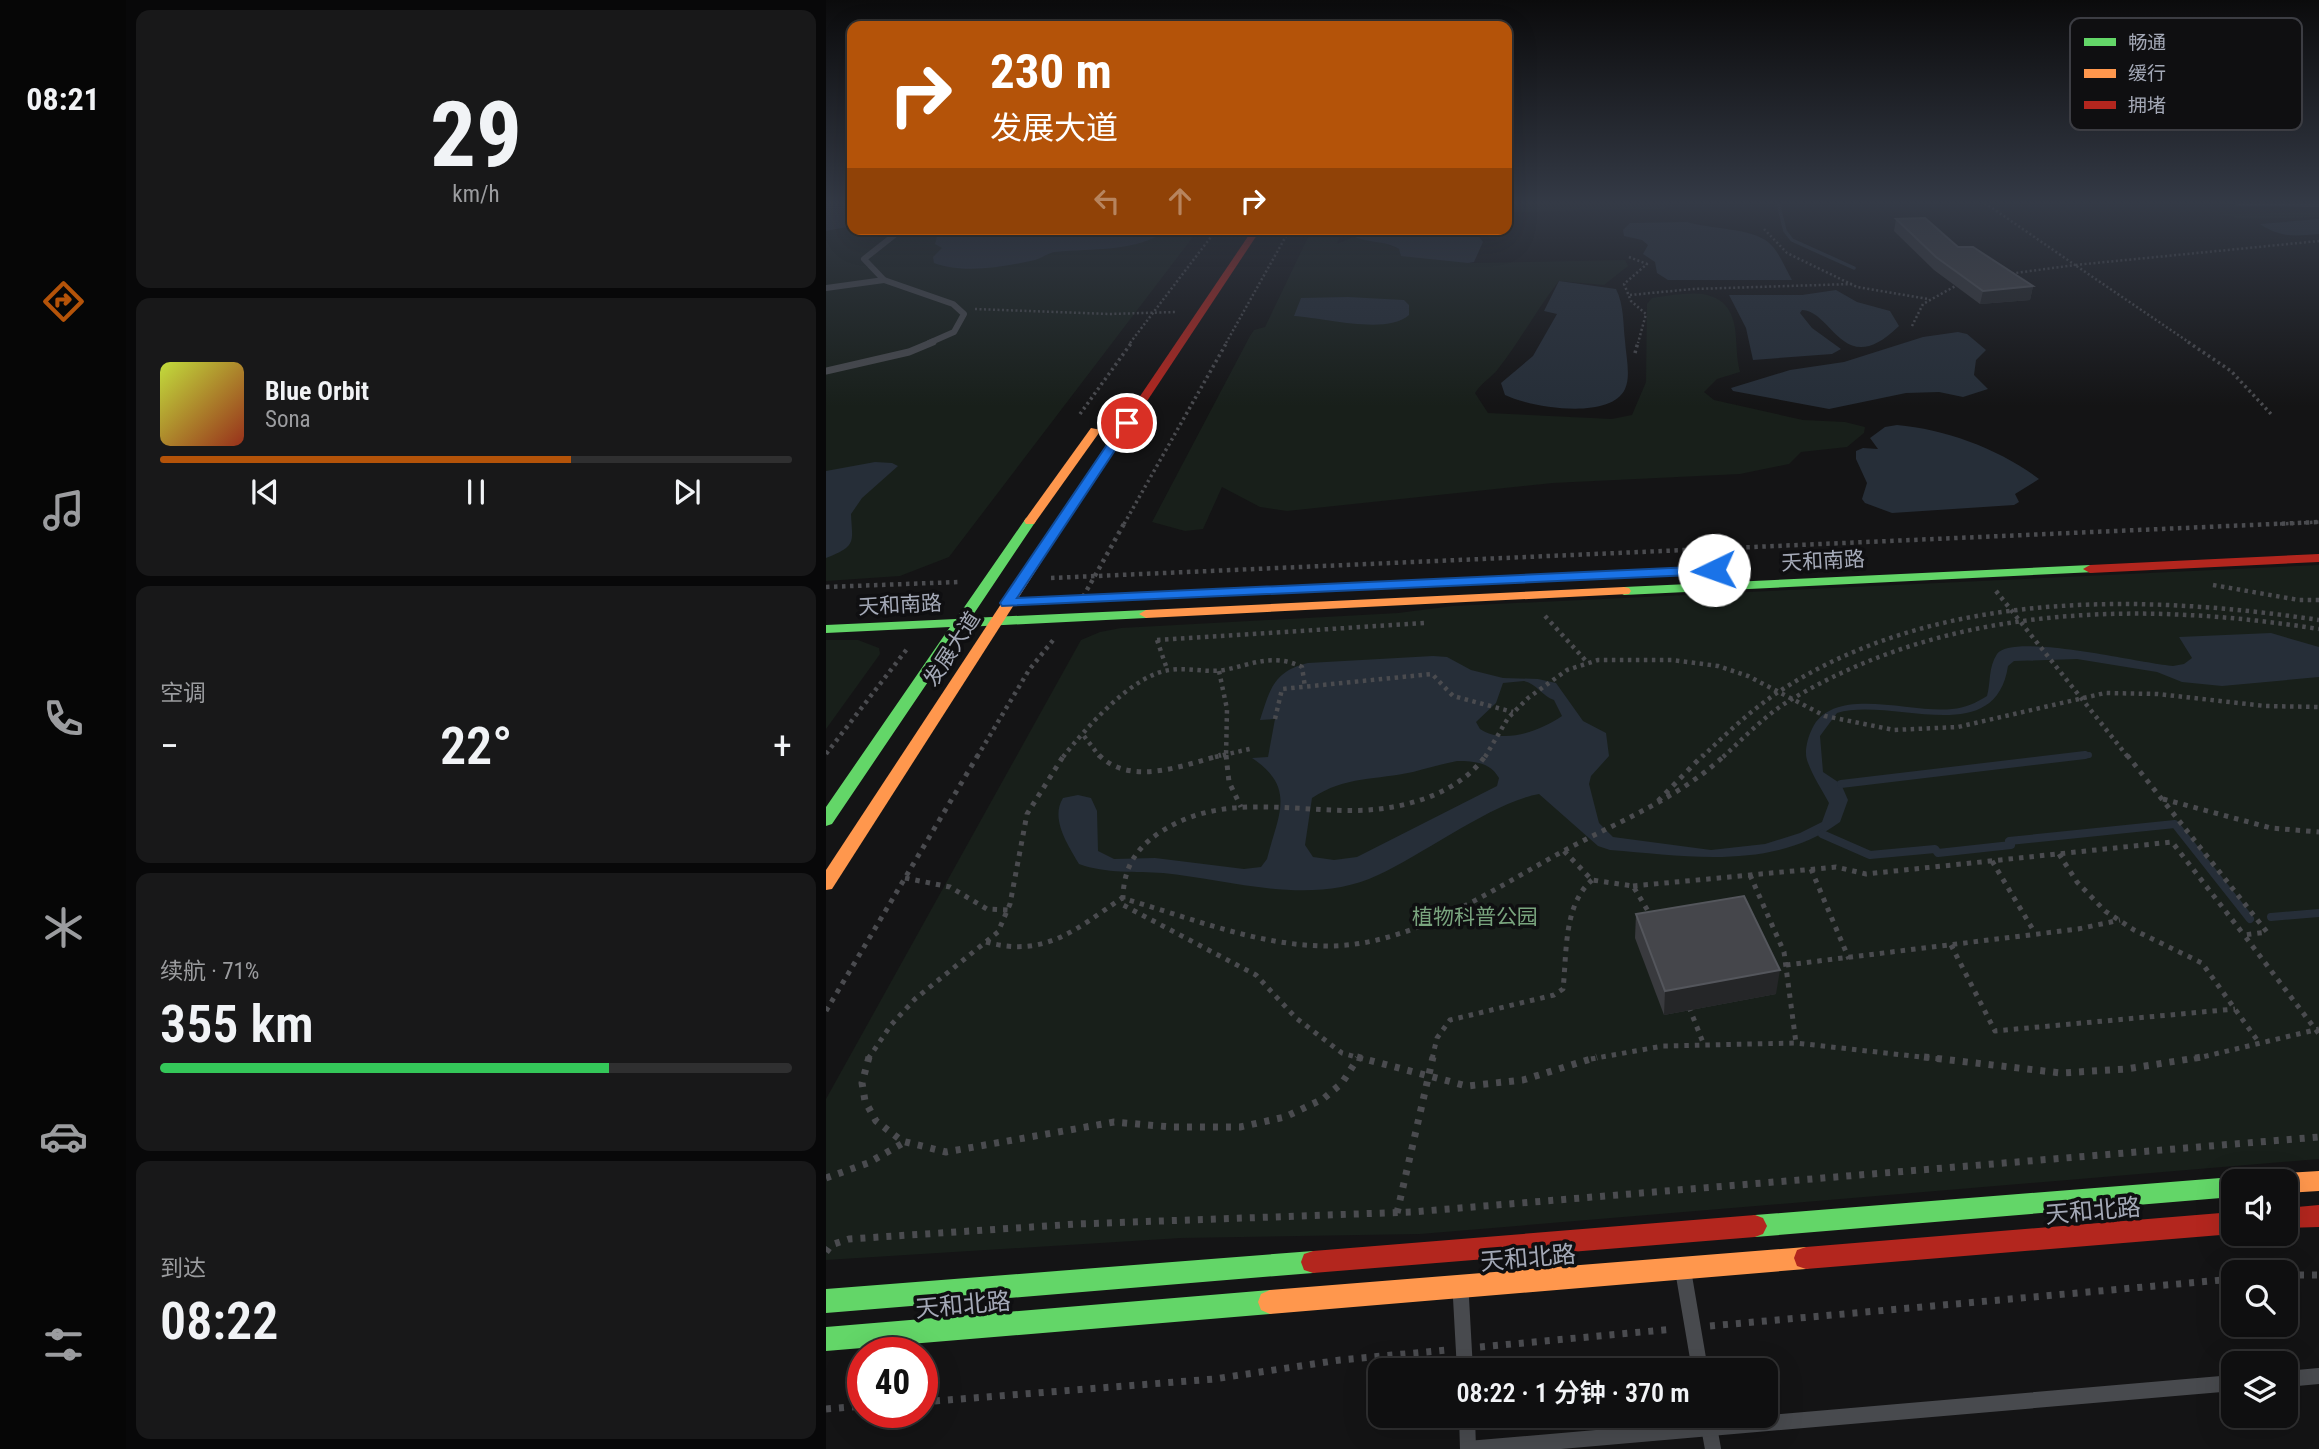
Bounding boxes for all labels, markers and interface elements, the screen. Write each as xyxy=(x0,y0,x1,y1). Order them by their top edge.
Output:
legend xyxy=(2070,18,2302,130)
text: 畅通 xyxy=(2128,31,2166,54)
text: 230 m xyxy=(990,43,1112,100)
icon: right xyxy=(875,49,966,140)
text: 缓行 xyxy=(2128,62,2166,85)
text: 08:21 xyxy=(26,80,100,118)
text: 29 xyxy=(430,82,522,188)
text: 拥堵 xyxy=(2128,94,2166,117)
text: 发展大道 xyxy=(990,109,1118,147)
text: km/h xyxy=(452,181,500,208)
icon: left xyxy=(1088,182,1126,220)
icon: ahead xyxy=(1161,182,1199,220)
icon: right xyxy=(1234,182,1272,220)
icon: directions xyxy=(39,277,88,326)
text: Blue Orbit xyxy=(265,376,369,406)
pin xyxy=(1097,393,1157,453)
icon: arrive xyxy=(1108,404,1146,442)
text: Sona xyxy=(265,406,311,433)
icon: previous xyxy=(246,473,284,511)
icon: pause xyxy=(457,473,495,511)
icon: next xyxy=(668,473,706,511)
icon: music xyxy=(39,486,88,535)
position arrow xyxy=(1677,533,1751,607)
street label: 天和南路 xyxy=(1780,547,1866,575)
street label: 天和南路 xyxy=(857,591,943,619)
street label: 发展大道 xyxy=(919,607,985,691)
text: 空调 xyxy=(160,680,206,707)
icon: phone xyxy=(39,694,88,743)
text: 22° xyxy=(440,716,512,777)
text: − xyxy=(160,724,179,768)
text: + xyxy=(773,724,792,768)
icon: climate xyxy=(39,903,88,952)
park label: 植物科普公园 xyxy=(1412,905,1538,929)
text: 续航 · 71% xyxy=(160,958,259,985)
text: 355 km xyxy=(160,994,314,1055)
icon: car xyxy=(39,1112,88,1161)
map controls xyxy=(2221,1169,2298,1428)
button: sound xyxy=(2221,1169,2298,1246)
street label: 天和北路 xyxy=(2044,1193,2142,1229)
street label: 天和北路 xyxy=(1479,1240,1577,1276)
text: 到达 xyxy=(160,1255,206,1282)
button: search xyxy=(2221,1260,2298,1337)
street label: 天和北路 xyxy=(914,1287,1012,1323)
text: 08:22 xyxy=(160,1291,278,1352)
icon: filters xyxy=(39,1320,88,1369)
speed limit sign: 40 xyxy=(847,1337,938,1428)
button: layers xyxy=(2221,1351,2298,1428)
text: 08:22 · 1 分钟 · 370 m xyxy=(1456,1378,1690,1408)

